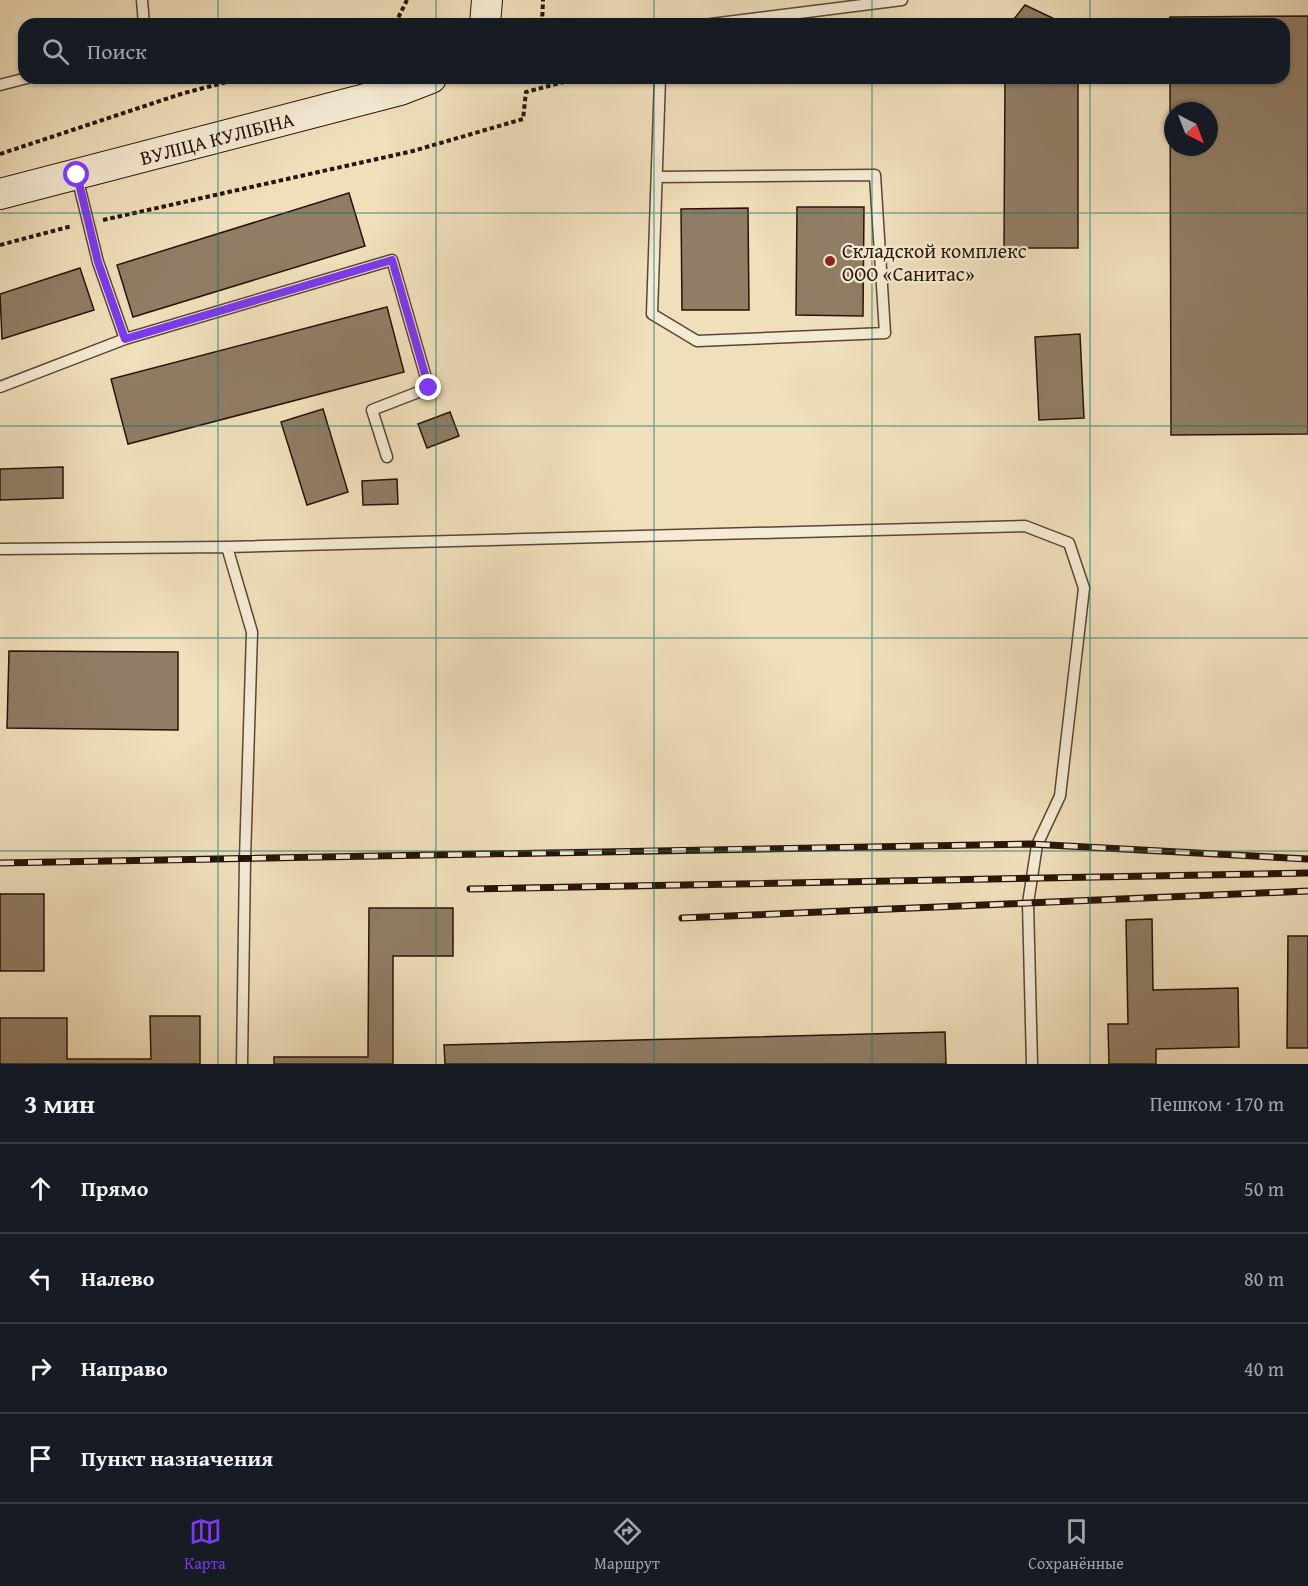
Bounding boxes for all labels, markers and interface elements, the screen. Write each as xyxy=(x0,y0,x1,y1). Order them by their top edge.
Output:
search box xyxy=(18,18,1290,84)
icon: search xyxy=(39,35,72,68)
text: Поиск xyxy=(87,35,147,67)
north arrow xyxy=(1164,102,1218,156)
street label: ВУЛІЦА КУЛІБІНА xyxy=(137,104,297,172)
route start xyxy=(63,161,89,187)
place label: Складской комплекс ООО «Санитас» xyxy=(842,236,1027,288)
marker: Складской комплекс ООО «Санитас» xyxy=(823,254,837,268)
route end xyxy=(415,374,441,400)
text: 3 мин xyxy=(24,1084,95,1123)
text: Пешком · 170 m xyxy=(1150,1089,1284,1118)
icon: ahead xyxy=(24,1172,57,1205)
text: Прямо xyxy=(81,1172,148,1204)
text: 50 m xyxy=(1244,1174,1284,1203)
icon: left xyxy=(24,1262,57,1295)
text: Налево xyxy=(81,1262,154,1294)
text: 80 m xyxy=(1244,1264,1284,1293)
icon: right xyxy=(24,1352,57,1385)
text: Направо xyxy=(81,1352,168,1384)
text: 40 m xyxy=(1244,1354,1284,1383)
icon: arrive xyxy=(24,1442,57,1475)
text: Пункт назначения xyxy=(81,1442,273,1474)
tab: Карта xyxy=(184,1515,226,1575)
tab: Маршрут xyxy=(594,1515,660,1575)
tab: Сохранённые xyxy=(1028,1515,1124,1575)

